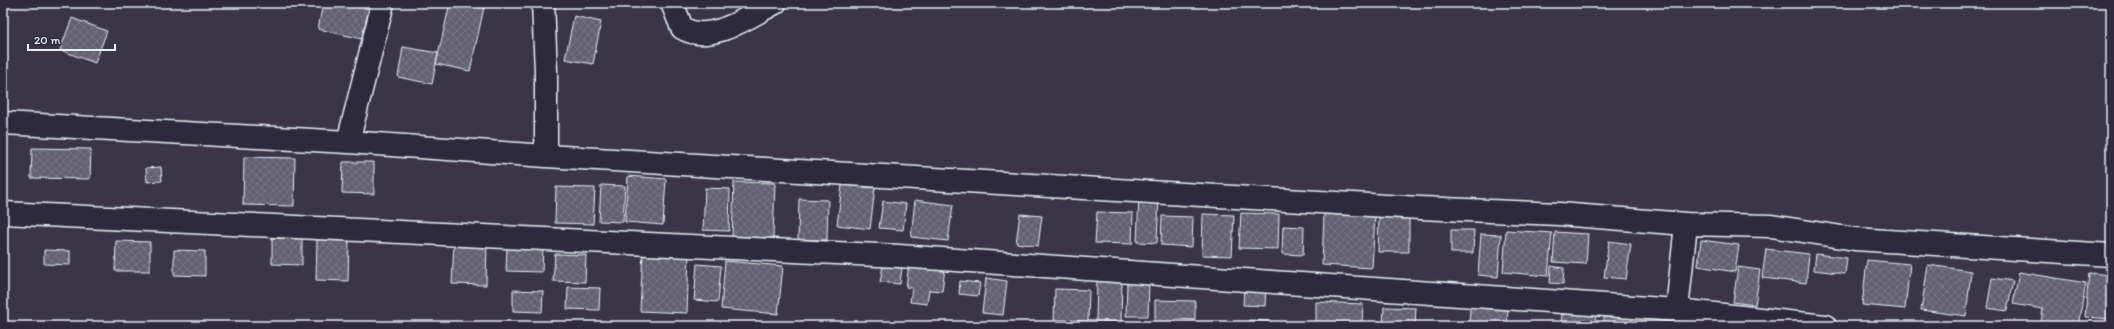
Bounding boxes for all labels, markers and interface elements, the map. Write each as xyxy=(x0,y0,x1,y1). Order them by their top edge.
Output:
scale bar xyxy=(28,26,115,52)
text: 20 m xyxy=(34,33,61,47)

